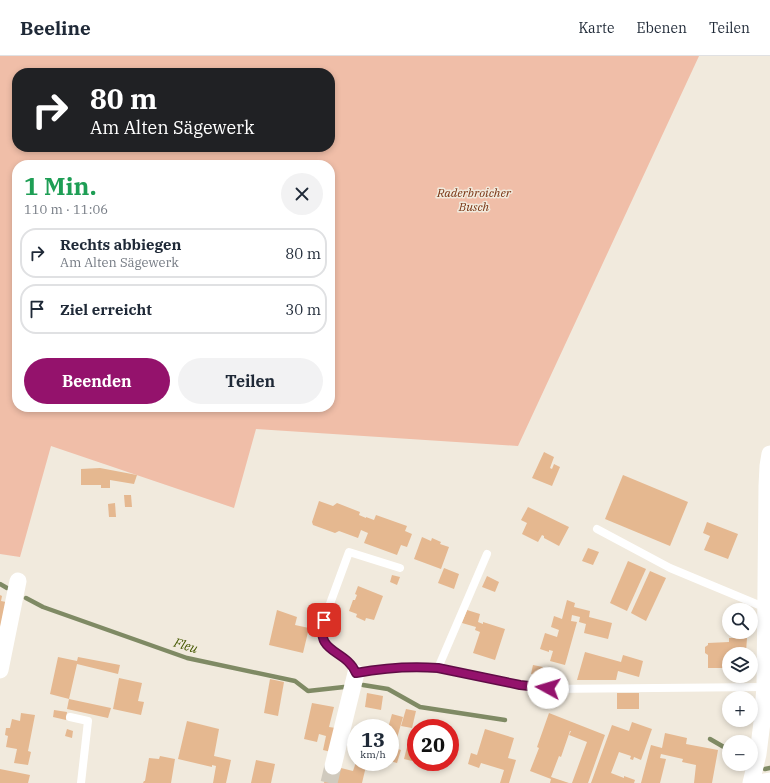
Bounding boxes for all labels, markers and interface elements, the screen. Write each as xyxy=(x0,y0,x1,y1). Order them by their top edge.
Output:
text: Beeline xyxy=(20,16,91,40)
text: Karte xyxy=(578,19,615,37)
text: Ebenen xyxy=(637,19,687,37)
text: Teilen xyxy=(709,19,750,37)
text: 80 m xyxy=(90,80,157,117)
icon: right xyxy=(24,84,76,136)
text: Am Alten Sägewerk xyxy=(90,116,255,139)
text: 1 Min. xyxy=(24,170,96,202)
button: close xyxy=(281,173,323,215)
park label: Raderbroicher Busch xyxy=(436,185,512,214)
text: 110 m · 11:06 xyxy=(24,201,108,218)
text: Rechts abbiegen xyxy=(60,235,181,254)
icon: right xyxy=(26,242,48,264)
text: 80 m xyxy=(285,244,321,263)
text: Am Alten Sägewerk xyxy=(60,254,179,271)
icon: arrive xyxy=(26,298,48,320)
text: Ziel erreicht xyxy=(60,300,152,319)
text: 30 m xyxy=(285,300,321,319)
button: Beenden xyxy=(24,358,170,404)
button: Teilen xyxy=(178,358,323,404)
pin xyxy=(307,603,341,637)
map controls xyxy=(722,603,758,771)
button: search xyxy=(722,603,758,639)
icon: arrive xyxy=(313,609,335,631)
water label: Fleu xyxy=(171,634,200,657)
button: layers xyxy=(722,647,758,683)
position arrow xyxy=(527,667,569,709)
button: + xyxy=(722,691,758,727)
speed limit sign: 20 xyxy=(407,719,459,771)
text: 13 xyxy=(361,726,385,753)
button: − xyxy=(722,735,758,771)
text: km/h xyxy=(360,748,386,761)

